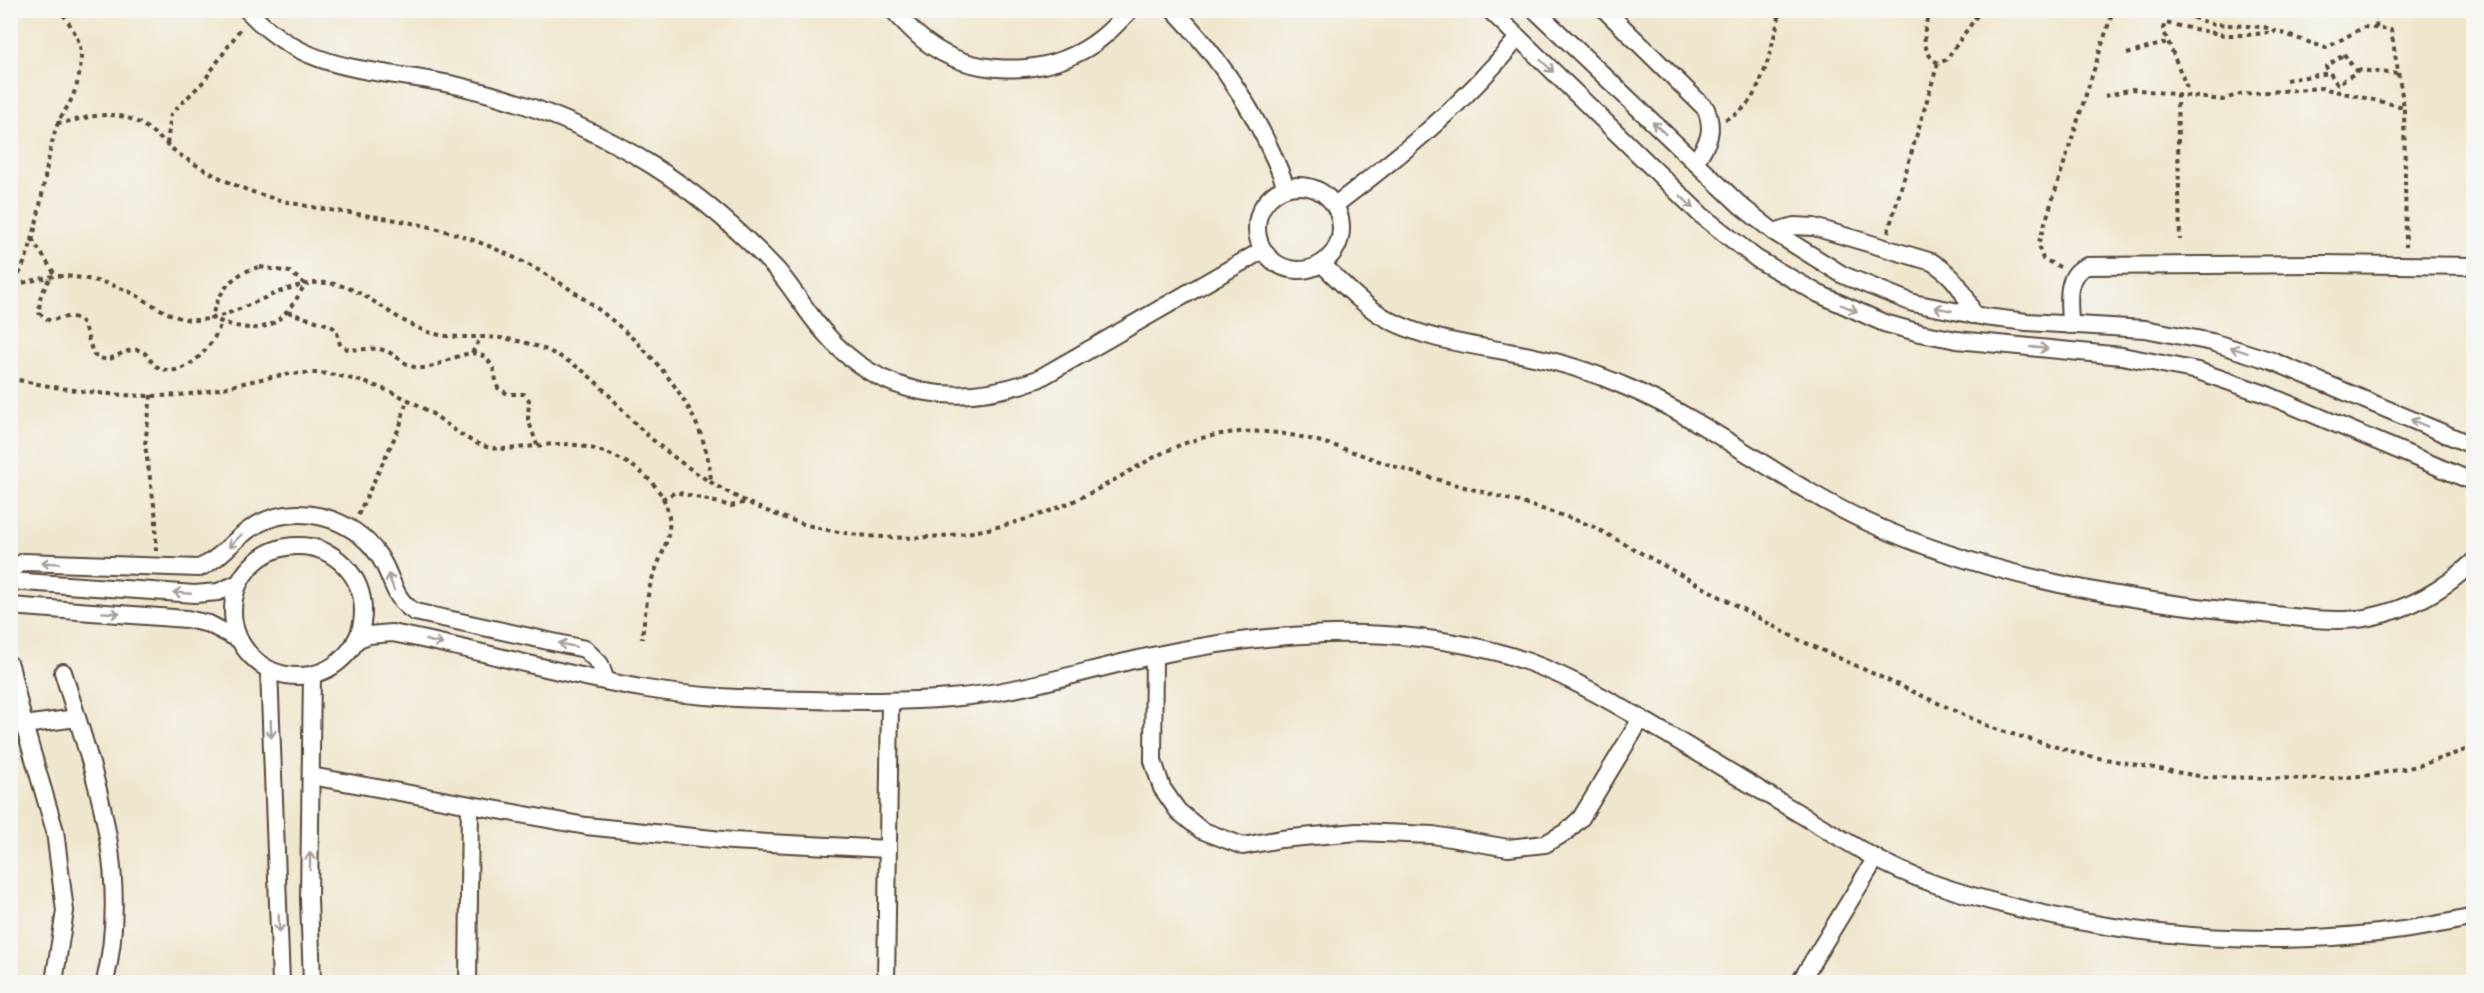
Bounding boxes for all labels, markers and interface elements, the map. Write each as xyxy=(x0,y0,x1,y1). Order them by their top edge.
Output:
one-way arrow xyxy=(1540,59,1555,73)
one-way arrow xyxy=(1652,121,1667,135)
one-way arrow xyxy=(1680,194,1695,209)
one-way arrow xyxy=(1840,303,1858,315)
one-way arrow xyxy=(1933,303,1953,314)
one-way arrow xyxy=(2028,343,2048,354)
one-way arrow xyxy=(2230,344,2249,355)
one-way arrow xyxy=(2411,417,2429,428)
one-way arrow xyxy=(227,534,242,549)
one-way arrow xyxy=(40,558,60,569)
one-way arrow xyxy=(385,574,396,592)
one-way arrow xyxy=(173,587,193,598)
one-way arrow xyxy=(100,608,120,619)
one-way arrow xyxy=(423,637,443,648)
one-way arrow xyxy=(558,639,577,651)
one-way arrow xyxy=(266,718,277,738)
one-way arrow xyxy=(304,852,316,872)
one-way arrow xyxy=(273,913,285,933)

